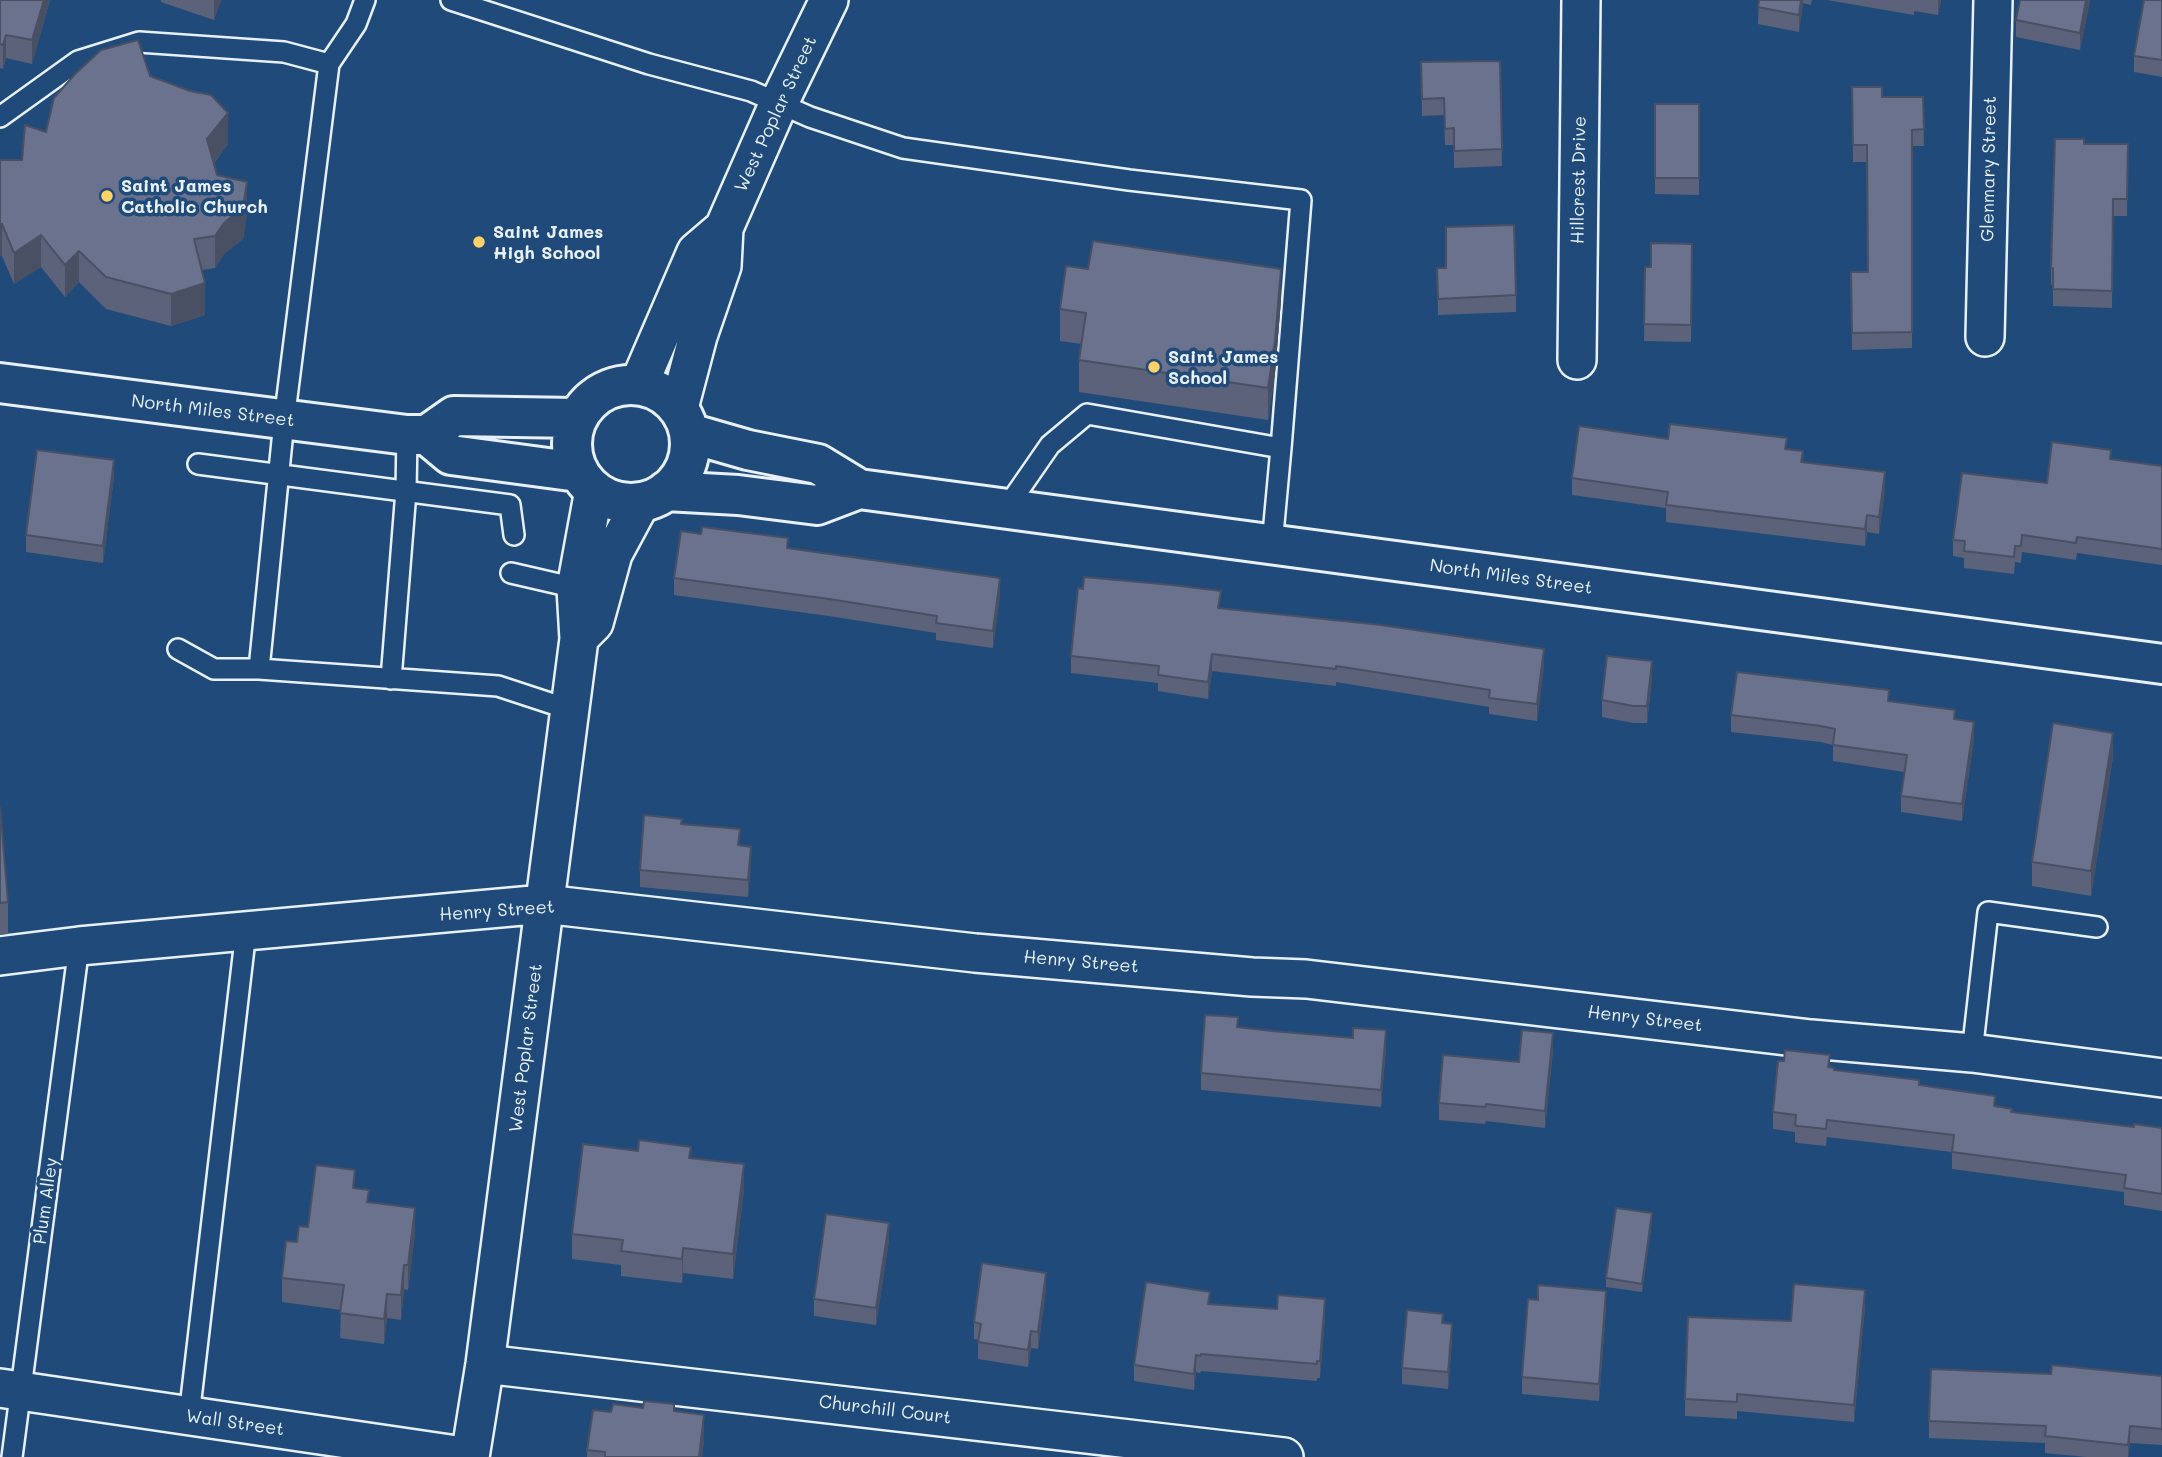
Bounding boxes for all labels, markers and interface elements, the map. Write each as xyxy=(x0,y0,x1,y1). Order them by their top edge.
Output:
street label: West Poplar Street xyxy=(730,32,822,196)
street label: Glenmary Street xyxy=(1977,96,2001,242)
street label: Hillcrest Drive xyxy=(1567,116,1591,244)
place label: Saint James Catholic Church xyxy=(121,175,268,218)
marker: Saint James Catholic Church xyxy=(99,188,115,204)
place label: Saint James High School xyxy=(493,221,603,264)
marker: Saint James High School xyxy=(471,234,487,250)
place label: Saint James School xyxy=(1168,346,1278,388)
marker: Saint James School xyxy=(1146,359,1162,375)
street label: North Miles Street xyxy=(130,390,296,432)
street label: North Miles Street xyxy=(1428,555,1594,599)
street label: Henry Street xyxy=(439,896,555,926)
street label: Henry Street xyxy=(1023,946,1139,978)
street label: West Poplar Street xyxy=(505,962,547,1134)
street label: Henry Street xyxy=(1586,1001,1704,1037)
street label: Plum Alley xyxy=(29,1156,63,1246)
street label: Churchill Court xyxy=(818,1391,952,1429)
street label: Wall Street xyxy=(184,1405,286,1441)

